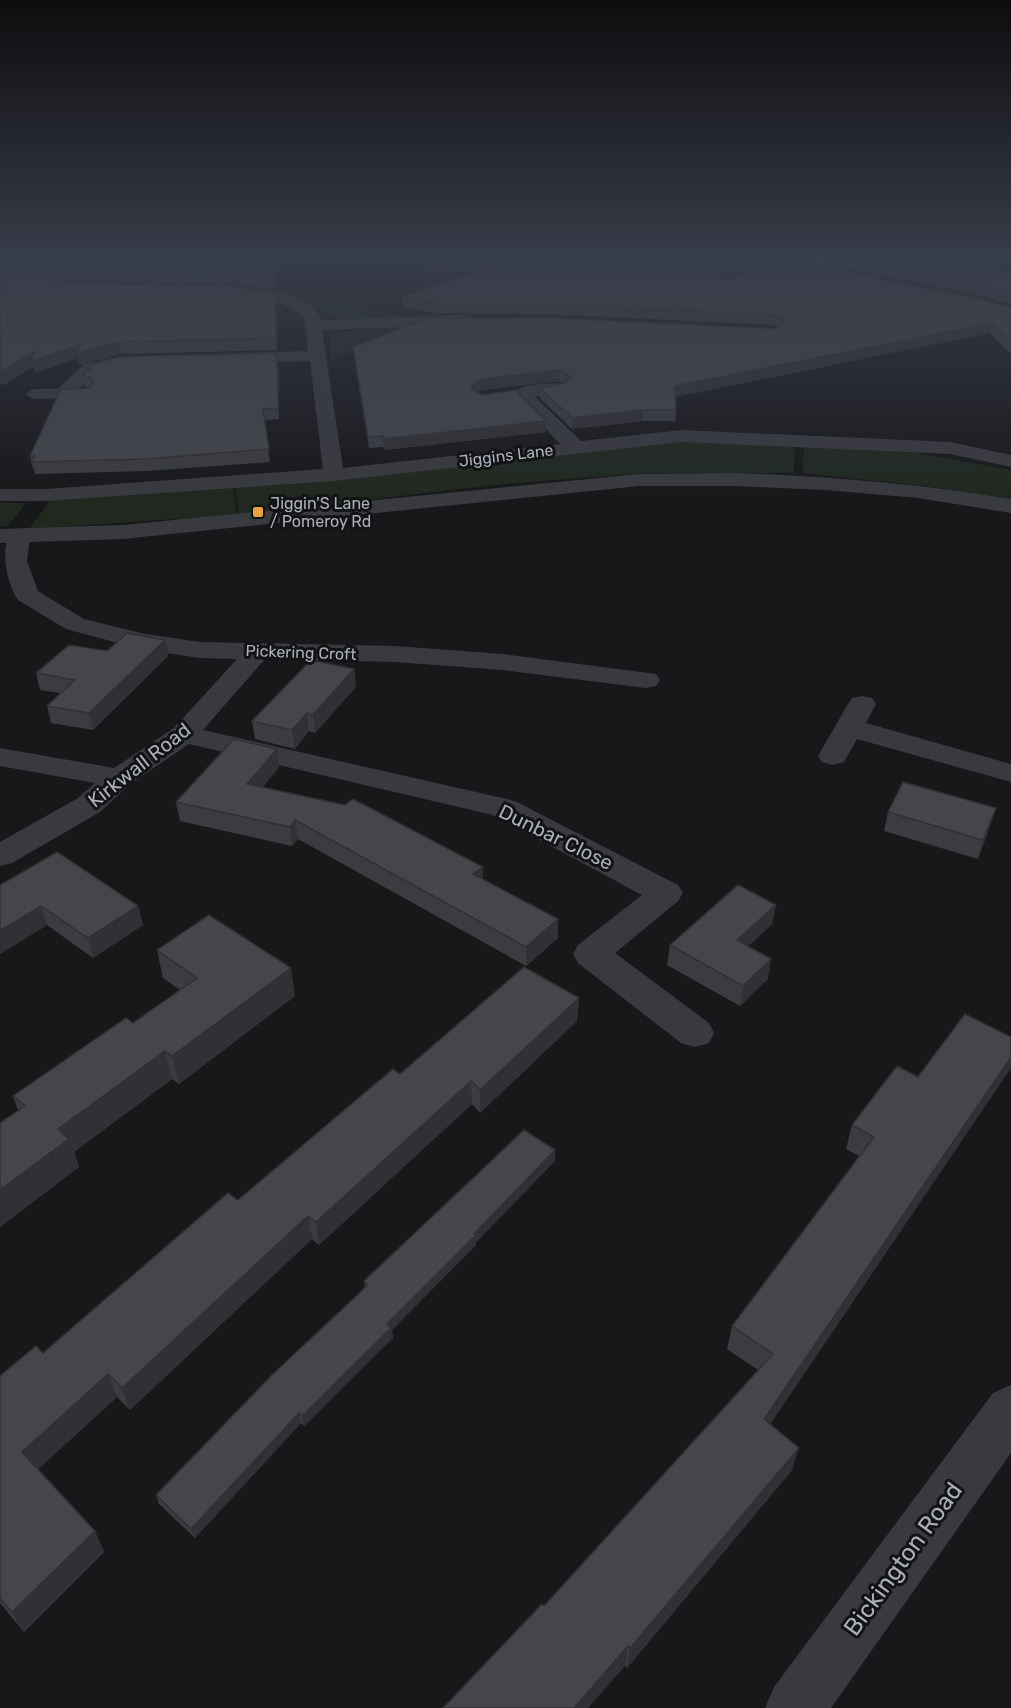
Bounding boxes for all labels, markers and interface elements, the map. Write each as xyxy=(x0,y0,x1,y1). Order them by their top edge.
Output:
street label: Jiggins Lane xyxy=(458,440,555,471)
place label: Jiggin'S Lane / Pomeroy Rd xyxy=(270,494,371,531)
marker: Jiggin'S Lane / Pomeroy Rd xyxy=(251,505,265,519)
street label: Pickering Croft xyxy=(245,641,357,664)
street label: Kirkwall Road xyxy=(83,718,195,812)
street label: Dunbar Close xyxy=(495,799,617,875)
street label: Bickington Road xyxy=(838,1477,968,1641)

